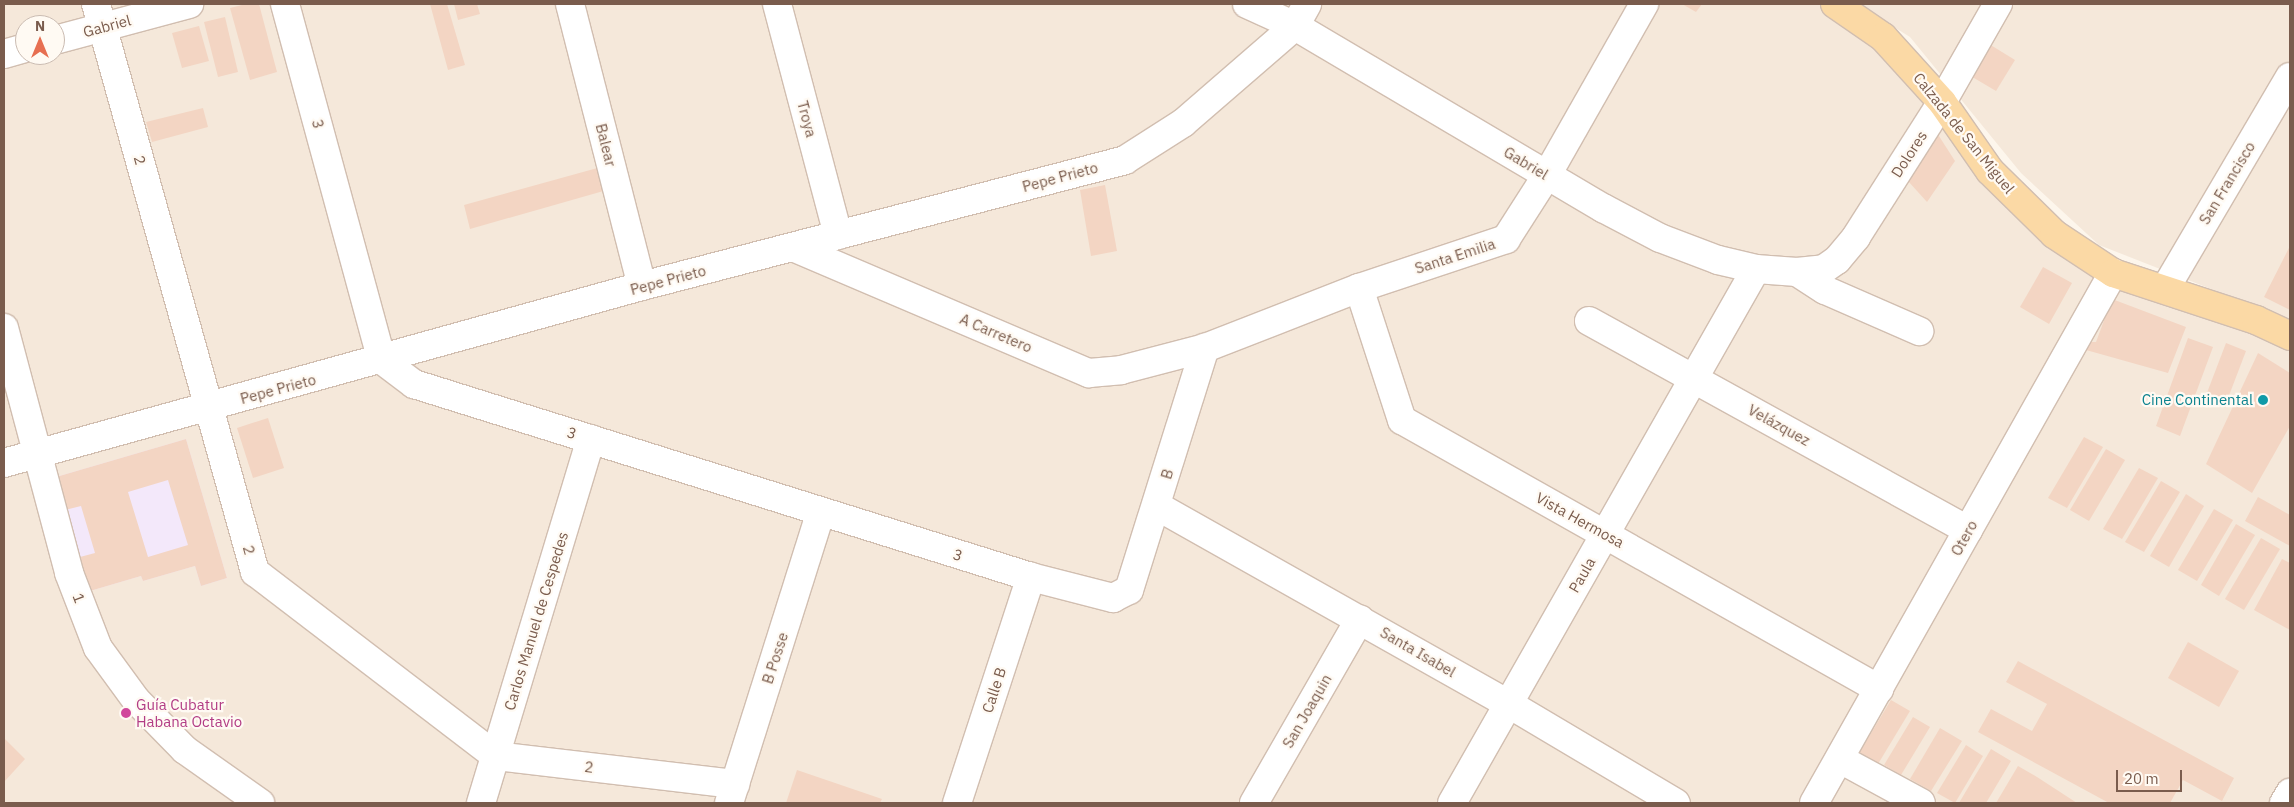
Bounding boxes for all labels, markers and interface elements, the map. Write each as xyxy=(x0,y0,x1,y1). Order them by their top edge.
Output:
street label: Gabriel xyxy=(81,11,133,41)
north arrow xyxy=(15,15,65,65)
text: N xyxy=(35,17,45,35)
street label: Calzada de San Miguel xyxy=(1910,69,2018,197)
street label: Troya xyxy=(794,99,820,139)
street label: 3 xyxy=(308,117,328,131)
street label: Balear xyxy=(592,122,620,168)
street label: Dolores xyxy=(1887,127,1931,181)
street label: San Francisco xyxy=(2195,138,2259,228)
street label: Gabriel xyxy=(1500,143,1552,183)
street label: 2 xyxy=(130,153,150,167)
street label: Pepe Prieto xyxy=(1020,158,1100,196)
street label: Santa Emilia xyxy=(1413,235,1497,277)
street label: Pepe Prieto xyxy=(628,261,708,299)
street label: A Carretero xyxy=(957,310,1035,356)
street label: Pepe Prieto xyxy=(238,370,318,408)
place label: Cine Continental xyxy=(2142,391,2253,409)
marker: Cine Continental xyxy=(2257,394,2269,406)
street label: Velázquez xyxy=(1745,401,1813,449)
street label: 3 xyxy=(565,423,579,443)
street label: B xyxy=(1157,467,1177,481)
street label: Vista Hermosa xyxy=(1533,488,1627,552)
street label: Otero xyxy=(1947,517,1981,559)
street label: Carlos Manuel de Cespedes xyxy=(500,530,572,712)
street label: 2 xyxy=(239,543,259,557)
street label: 3 xyxy=(951,545,965,565)
street label: Paula xyxy=(1565,554,1599,596)
street label: 1 xyxy=(69,591,89,605)
street label: Santa Isabel xyxy=(1377,623,1459,681)
street label: B Posse xyxy=(758,630,792,686)
street label: Calle B xyxy=(978,665,1010,715)
street label: San Joaquin xyxy=(1279,671,1335,751)
place label: Guía Cubatur Habana Octavio xyxy=(136,695,242,730)
marker: Guía Cubatur Habana Octavio xyxy=(120,707,132,719)
street label: 2 xyxy=(583,758,595,776)
scale bar xyxy=(2119,760,2185,792)
text: 20 m xyxy=(2124,769,2159,788)

